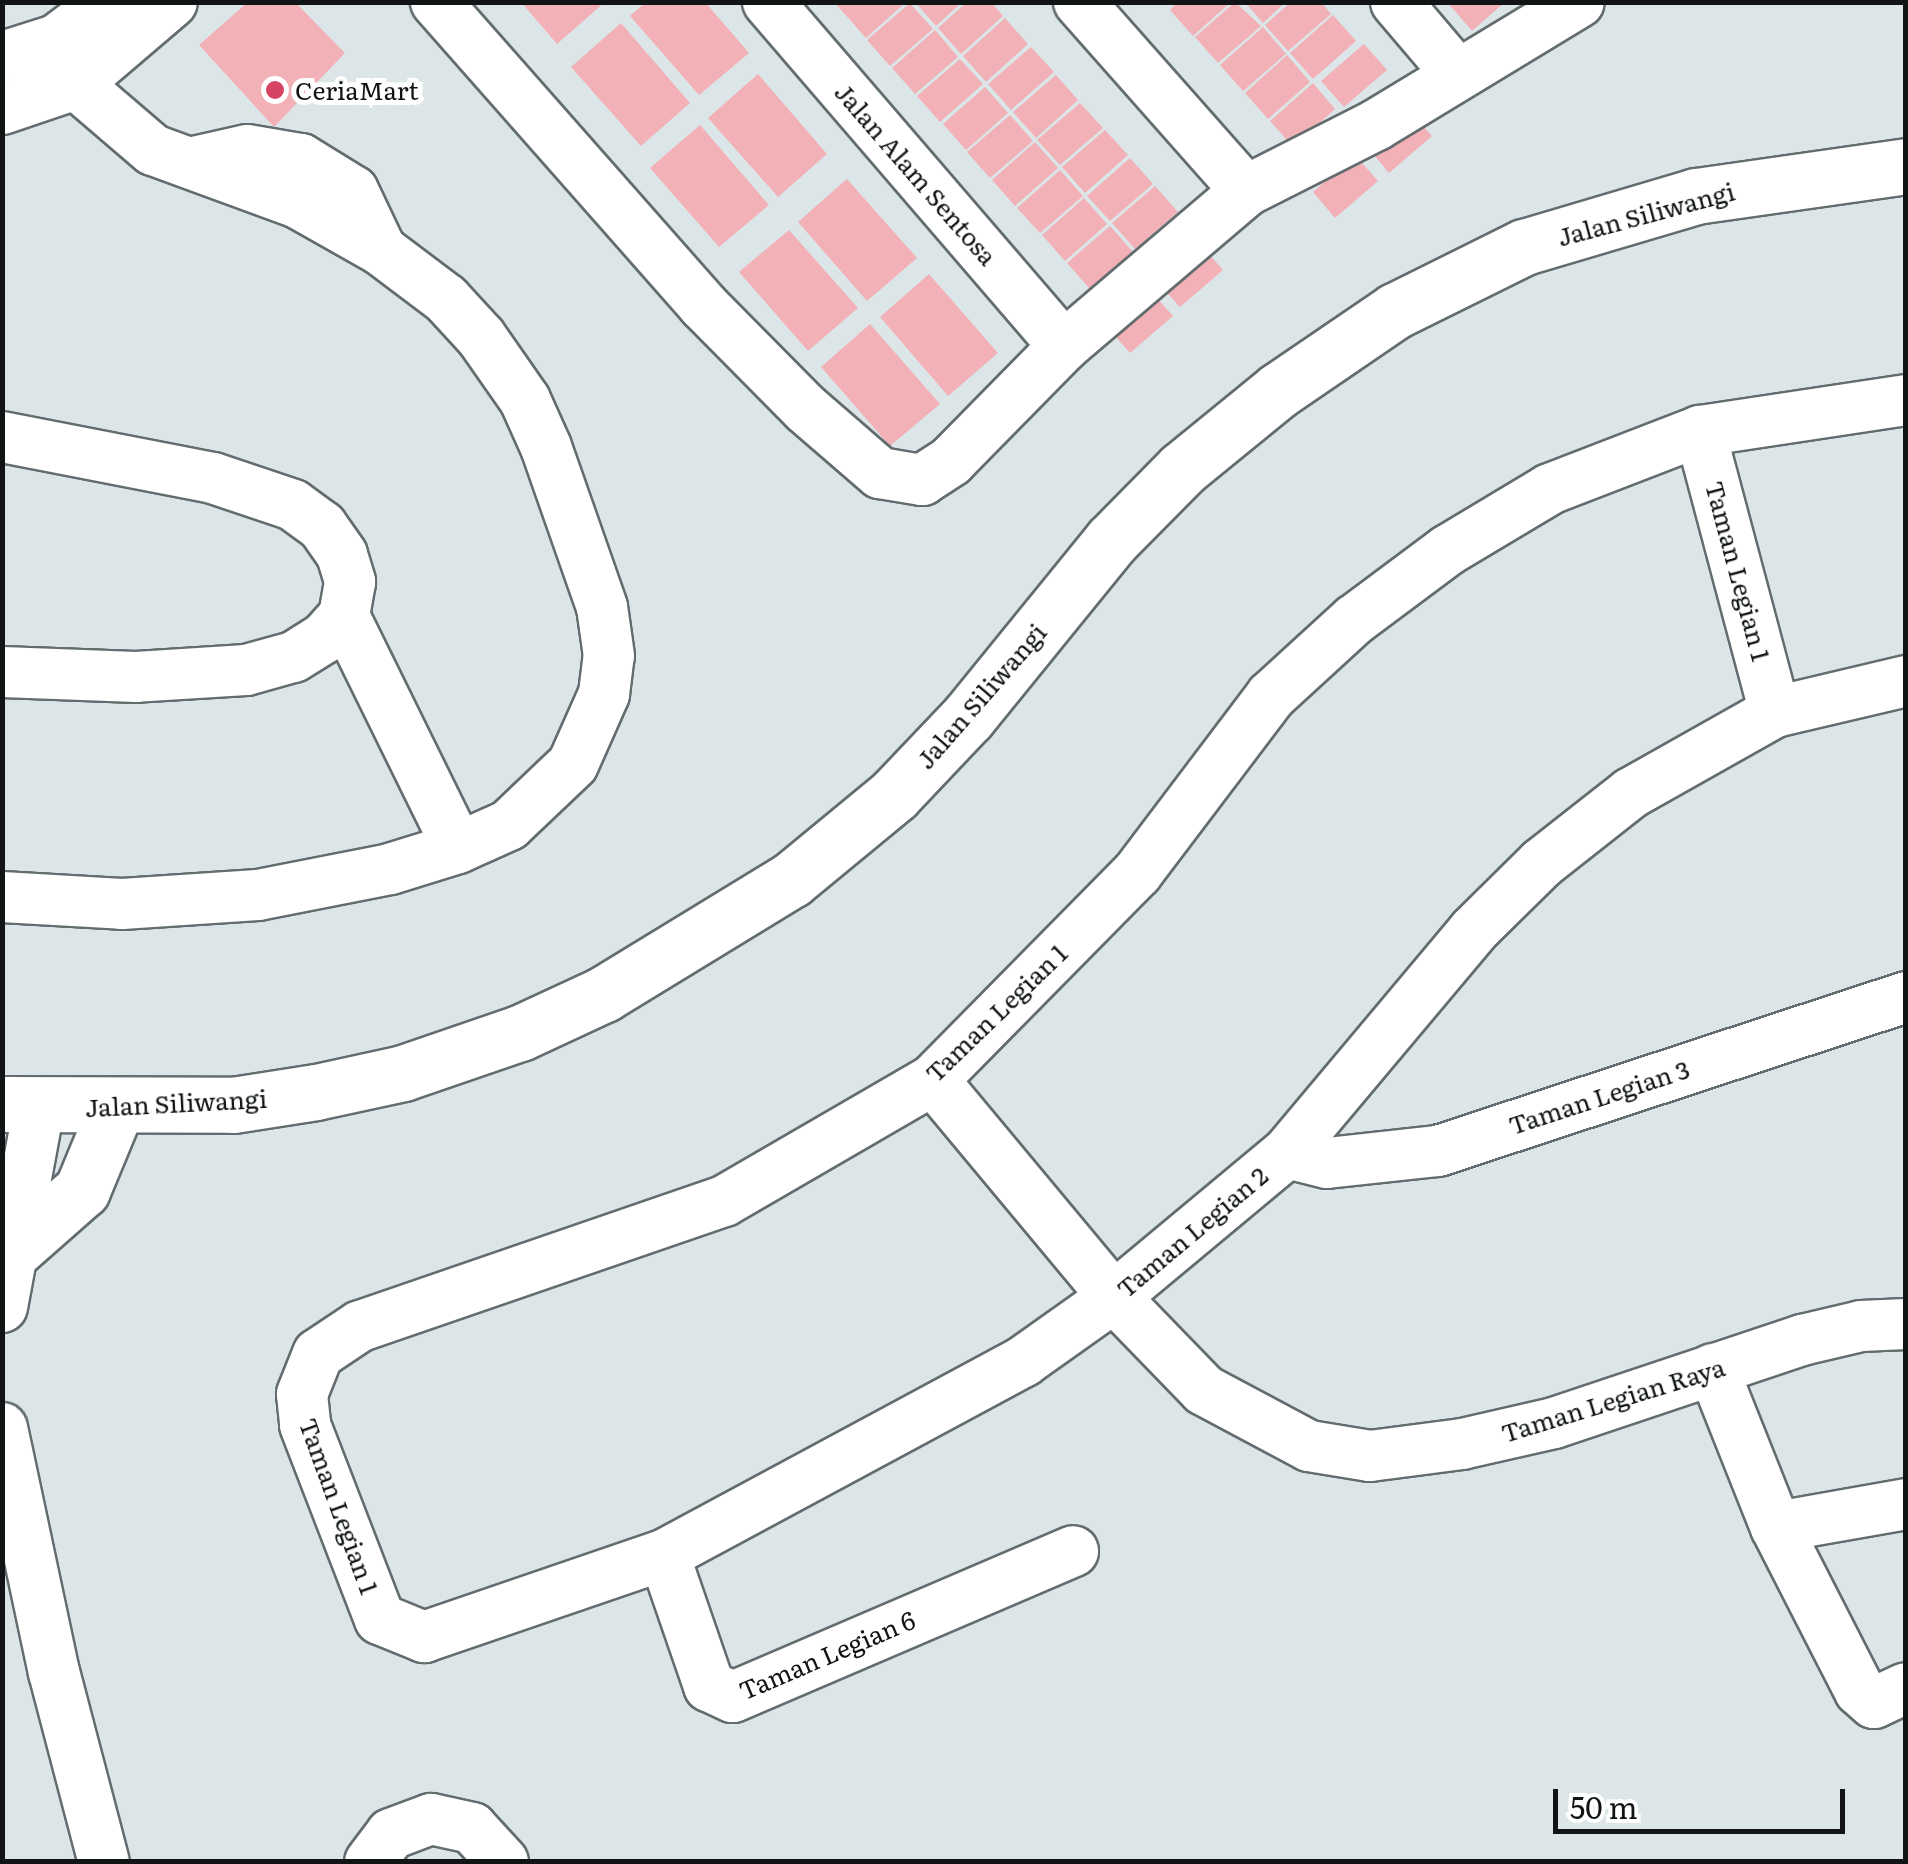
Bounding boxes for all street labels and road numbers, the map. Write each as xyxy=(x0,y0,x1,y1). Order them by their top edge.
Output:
street label: Jalan Alam Sentosa xyxy=(829,77,1003,271)
street label: Jalan Siliwangi xyxy=(1554,176,1738,252)
street label: Taman Legian 1 xyxy=(1700,478,1776,664)
street label: Jalan Siliwangi xyxy=(910,617,1052,775)
street label: Taman Legian 1 xyxy=(919,938,1073,1088)
street label: Taman Legian 3 xyxy=(1505,1054,1693,1140)
street label: Jalan Siliwangi xyxy=(84,1083,268,1123)
street label: Taman Legian 2 xyxy=(1111,1160,1273,1304)
street label: Taman Legian Raya xyxy=(1498,1352,1728,1448)
street label: Taman Legian 1 xyxy=(293,1414,385,1598)
street label: Taman Legian 6 xyxy=(734,1604,920,1706)

